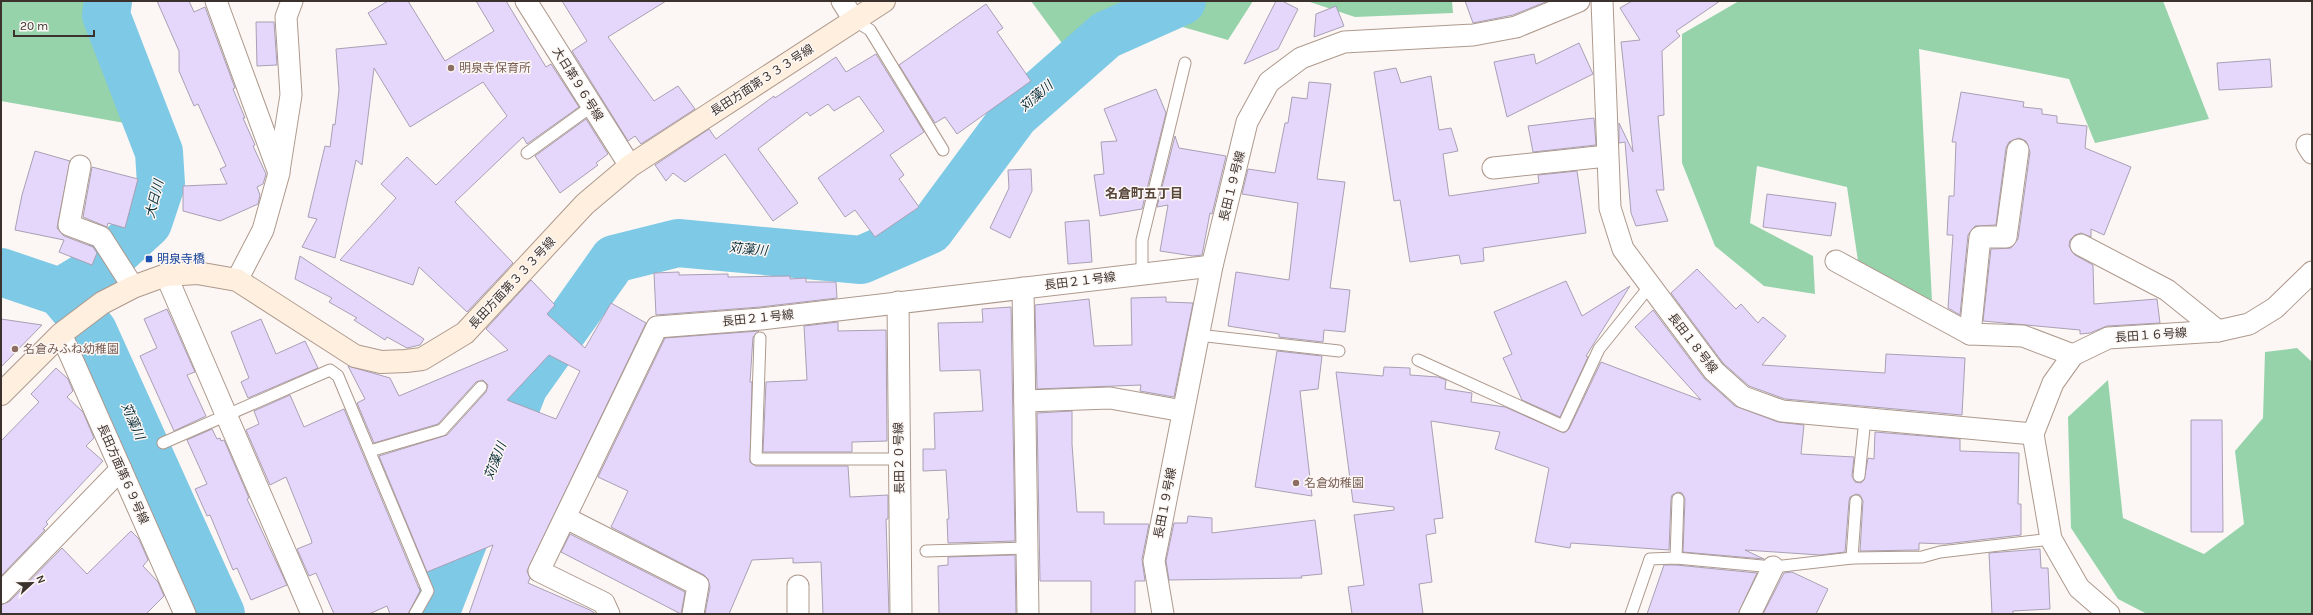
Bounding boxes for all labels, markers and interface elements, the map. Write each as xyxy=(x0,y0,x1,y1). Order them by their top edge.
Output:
scale bar xyxy=(14,12,94,38)
text: 20 m xyxy=(20,19,48,33)
street label: 長田方面第３３３号線 xyxy=(708,41,816,119)
street label: 大日第９６号線 xyxy=(550,45,606,123)
place label: 明泉寺保育所 xyxy=(459,61,531,75)
marker: 明泉寺保育所 xyxy=(446,63,456,73)
water label: 苅藻川 xyxy=(1016,76,1057,114)
street label: 長田１９号線 xyxy=(1216,149,1248,223)
water label: 大日川 xyxy=(142,176,166,220)
district label: 名倉町五丁目 xyxy=(1105,186,1183,201)
street label: 長田方面第３３３号線 xyxy=(466,234,558,332)
water label: 苅藻川 xyxy=(728,240,770,258)
place label: 明泉寺橋 xyxy=(157,252,205,266)
marker: 明泉寺橋 xyxy=(144,254,154,264)
street label: 長田２１号線 xyxy=(1043,270,1117,292)
street label: 長田２１号線 xyxy=(721,307,795,329)
street label: 長田１８号線 xyxy=(1665,310,1721,376)
street label: 長田１６号線 xyxy=(2115,326,2187,344)
place label: 名倉みふね幼稚園 xyxy=(23,342,119,356)
marker: 名倉みふね幼稚園 xyxy=(10,344,20,354)
water label: 苅藻川 xyxy=(118,400,149,444)
street label: 長田方面第６９号線 xyxy=(95,422,151,526)
street label: 長田２０号線 xyxy=(891,422,907,494)
water label: 苅藻川 xyxy=(481,438,510,482)
street label: 長田１９号線 xyxy=(1151,466,1179,540)
place label: 名倉幼稚園 xyxy=(1304,476,1364,490)
marker: 名倉幼稚園 xyxy=(1291,478,1301,488)
north arrow xyxy=(12,563,52,603)
text: N xyxy=(33,573,48,586)

